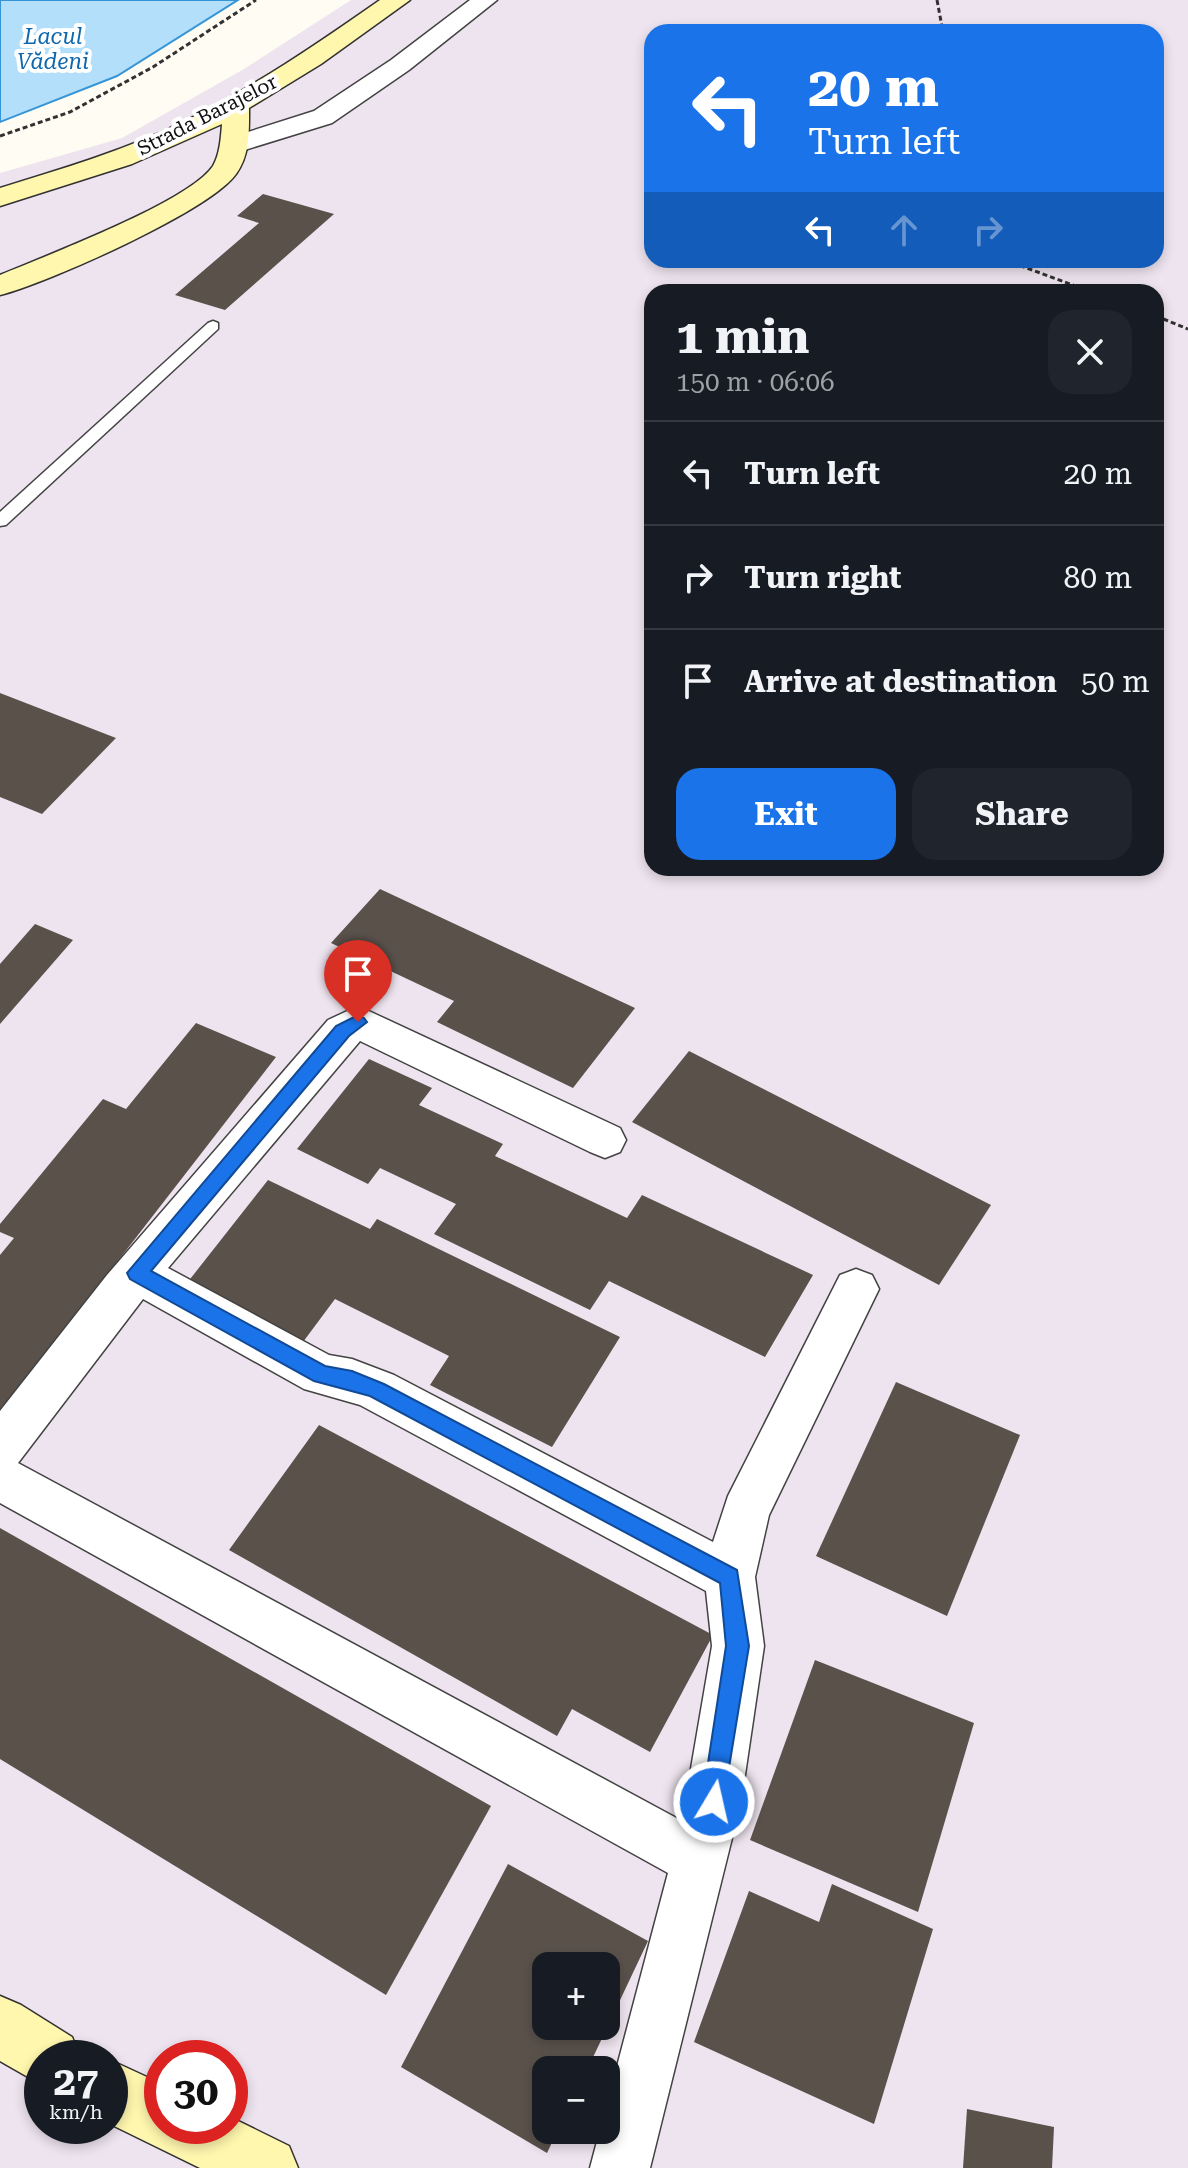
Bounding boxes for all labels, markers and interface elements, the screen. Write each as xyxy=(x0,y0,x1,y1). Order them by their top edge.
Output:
water label: Lacul Vădeni xyxy=(17,24,89,74)
text: 20 m xyxy=(808,54,939,120)
icon: left xyxy=(676,56,780,160)
street label: Strada Barajelor xyxy=(133,69,281,161)
text: Turn left xyxy=(808,121,960,163)
icon: left xyxy=(798,208,842,252)
icon: ahead xyxy=(882,208,926,252)
icon: right xyxy=(966,208,1010,252)
text: 1 min xyxy=(676,309,809,365)
button: close xyxy=(1048,310,1132,394)
text: 150 m · 06:06 xyxy=(676,367,835,397)
icon: left xyxy=(676,451,720,495)
text: Turn left xyxy=(744,456,880,491)
text: 20 m xyxy=(1063,456,1132,491)
icon: right xyxy=(676,555,720,599)
text: Turn right xyxy=(744,560,901,595)
text: 80 m xyxy=(1063,560,1132,595)
icon: arrive xyxy=(676,659,720,703)
text: Arrive at destination xyxy=(744,664,1057,699)
text: 50 m xyxy=(1081,664,1150,699)
button: Exit xyxy=(676,768,896,860)
button: Share xyxy=(912,768,1132,860)
pin xyxy=(324,940,392,1022)
icon: arrive xyxy=(336,952,380,996)
position arrow xyxy=(672,1760,756,1844)
map controls xyxy=(532,1952,620,2144)
button: + xyxy=(532,1952,620,2040)
speed limit sign: 30 xyxy=(144,2040,248,2144)
button: − xyxy=(532,2056,620,2144)
text: 27 xyxy=(54,2058,98,2105)
text: km/h xyxy=(49,2100,103,2124)

